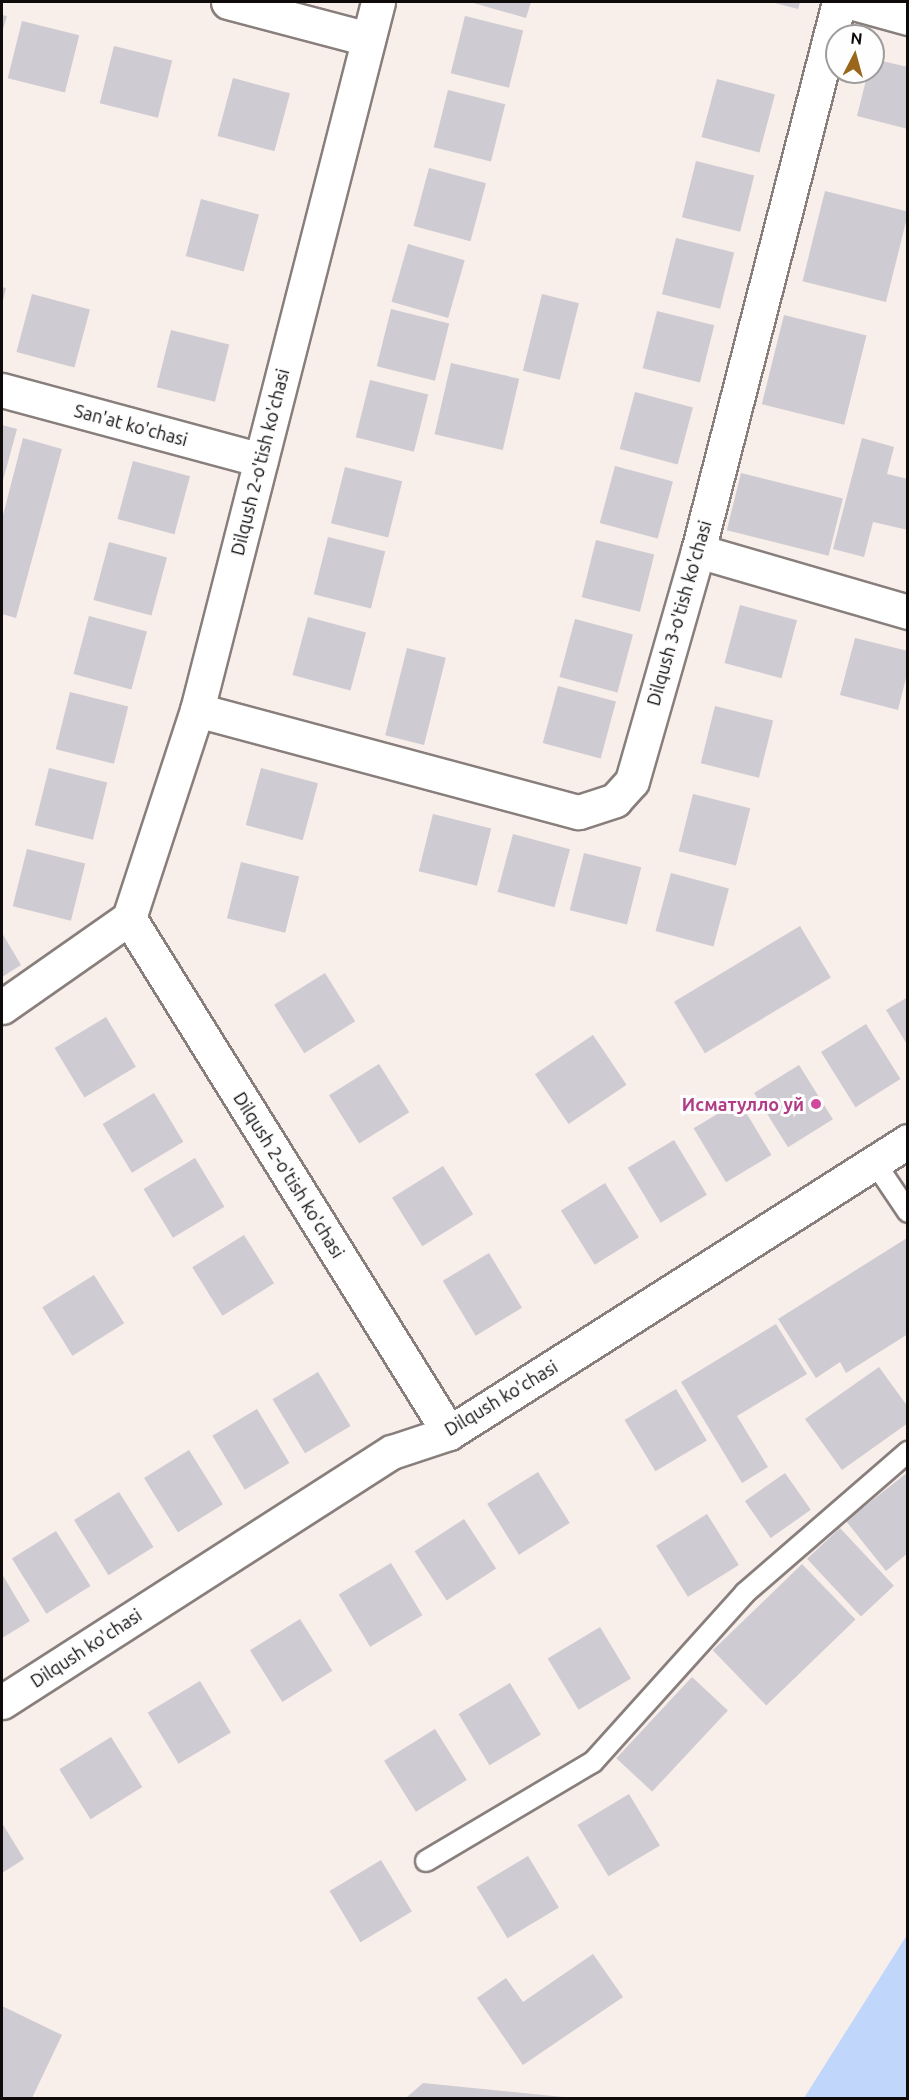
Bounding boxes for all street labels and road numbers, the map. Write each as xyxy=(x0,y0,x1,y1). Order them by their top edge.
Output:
street label: Dilqush 2-o'tish ko'chasi xyxy=(226,366,294,558)
street label: San'at ko'chasi xyxy=(72,399,190,451)
street label: Dilqush 3-o'tish ko'chasi xyxy=(642,518,716,708)
street label: Dilqush 2-o'tish ko'chasi xyxy=(229,1088,349,1262)
street label: Dilqush ko'chasi xyxy=(441,1356,561,1440)
street label: Dilqush ko'chasi xyxy=(26,1604,146,1692)

